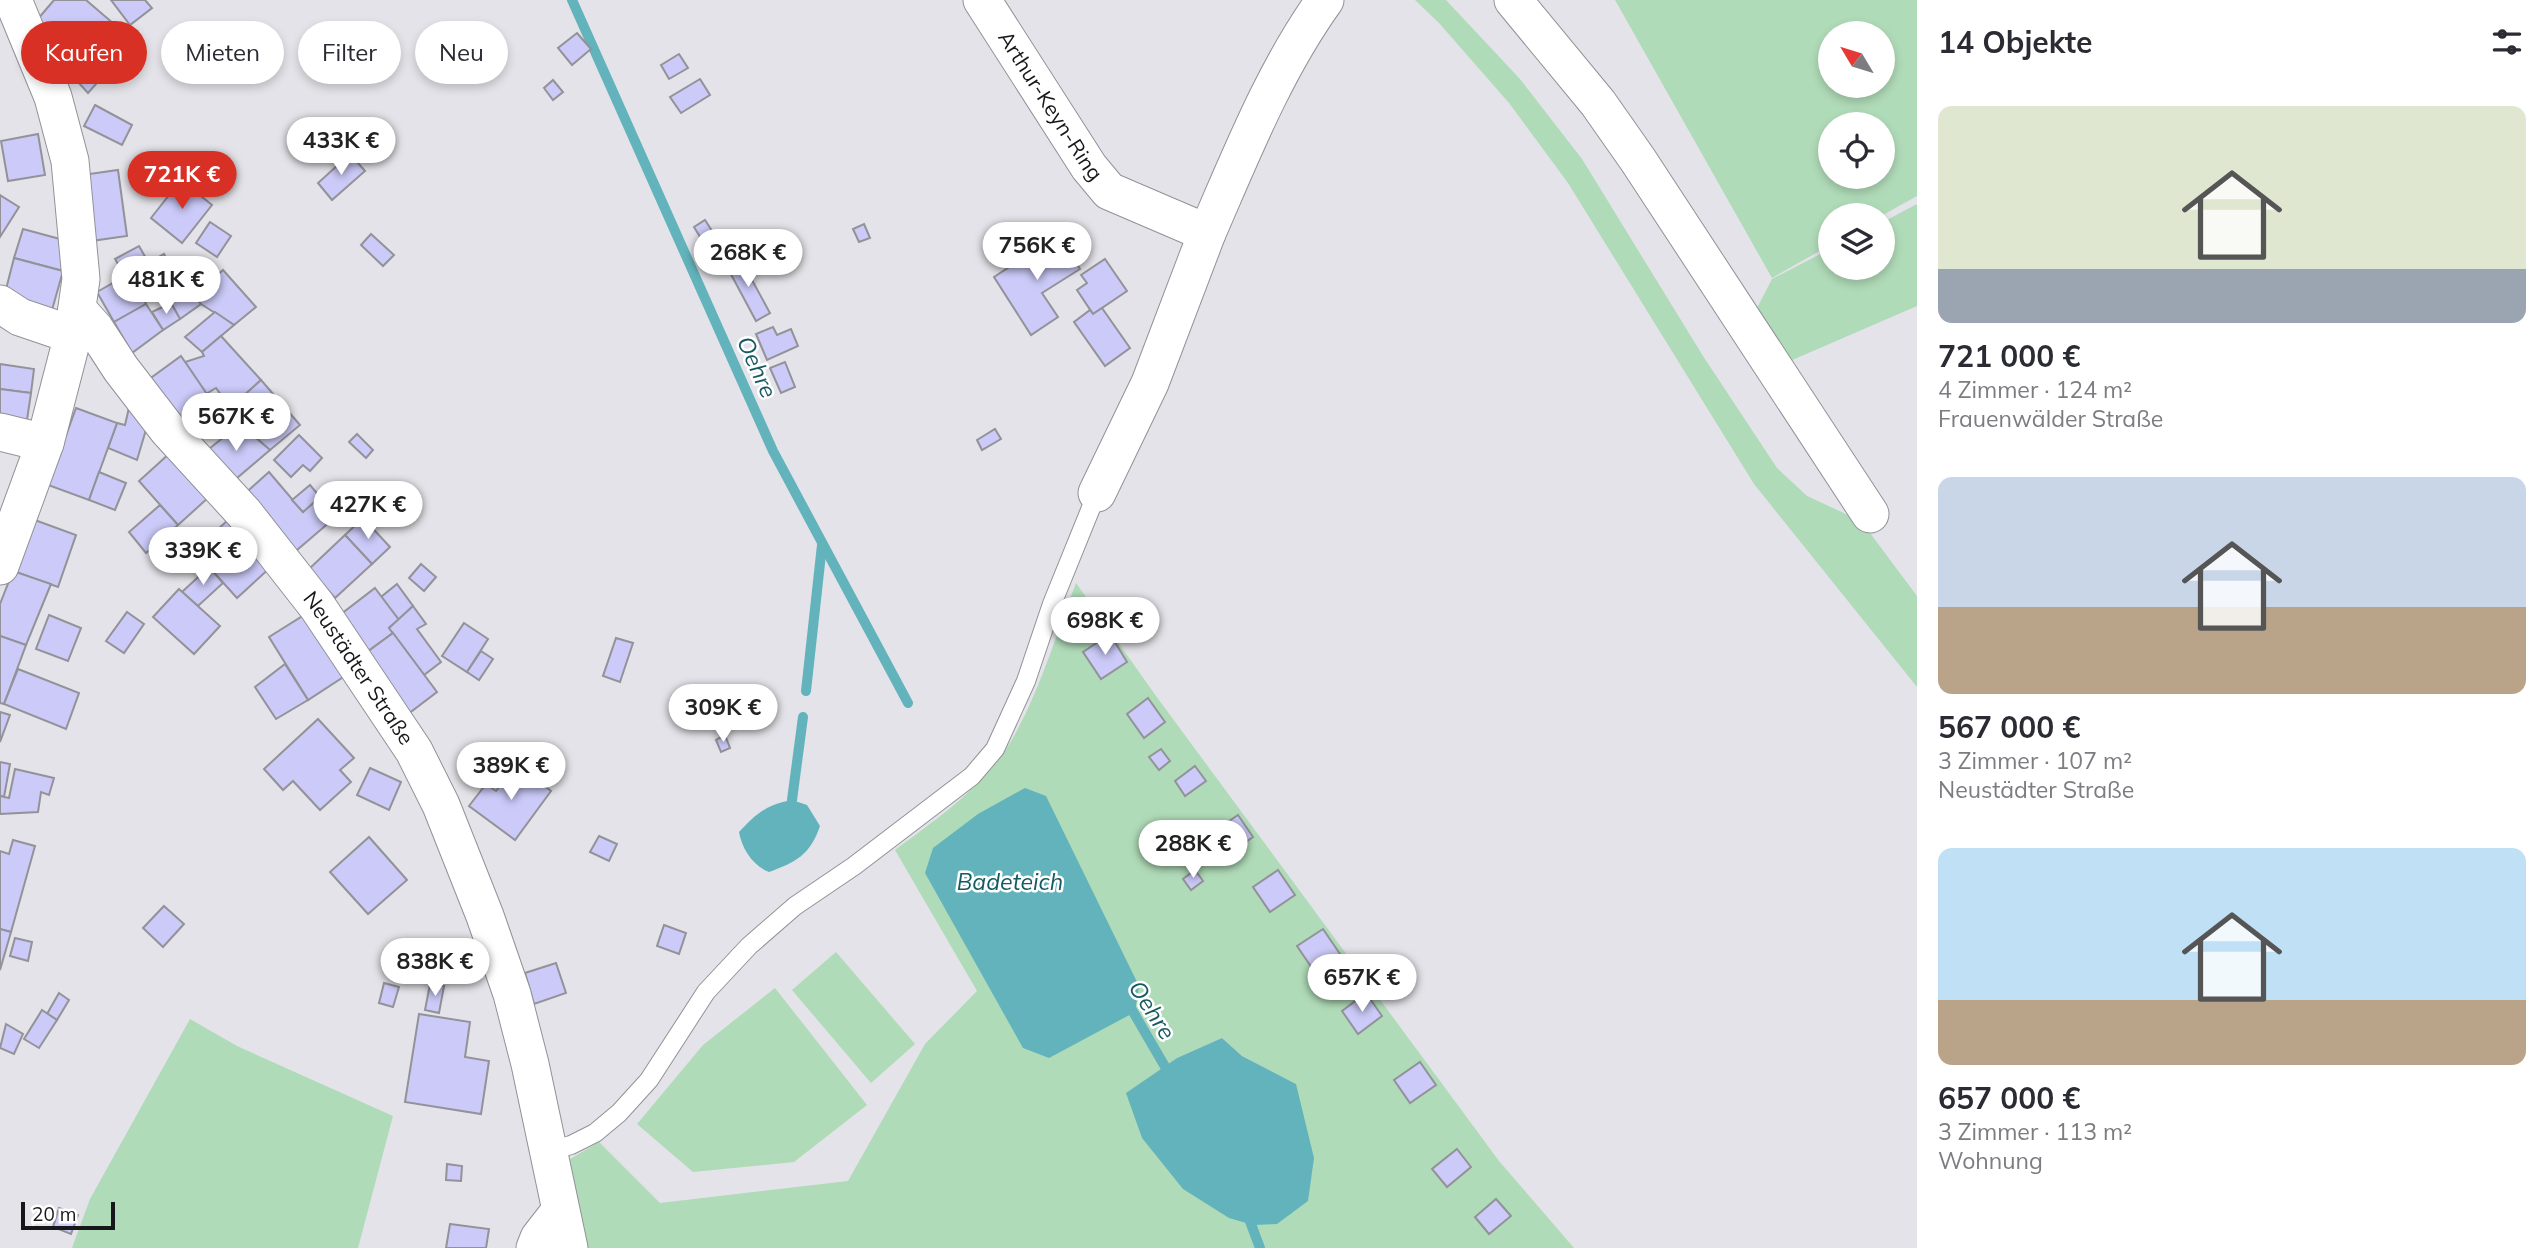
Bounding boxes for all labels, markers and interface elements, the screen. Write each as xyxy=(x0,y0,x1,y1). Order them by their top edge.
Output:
chip: Kaufen xyxy=(21,21,147,84)
chip: Mieten xyxy=(161,21,284,84)
chip: Filter xyxy=(298,21,401,84)
chip: Neu xyxy=(415,21,508,84)
north arrow xyxy=(1818,21,1895,98)
map controls xyxy=(1818,21,1895,280)
text: 14 Objekte xyxy=(1938,23,2092,61)
icon: filters xyxy=(2488,23,2526,61)
street label: Arthur-Keyn-Ring xyxy=(993,26,1109,186)
button: locate xyxy=(1818,112,1895,189)
pin: 433K € xyxy=(284,118,398,177)
text: 433K € xyxy=(303,125,379,154)
pin: 721K € xyxy=(125,152,239,211)
icon: home xyxy=(2169,152,2295,278)
text: 721K € xyxy=(144,159,220,188)
button: layers xyxy=(1818,203,1895,280)
pin: 756K € xyxy=(980,222,1094,282)
pin: 268K € xyxy=(691,230,805,289)
text: 756K € xyxy=(999,230,1075,259)
text: 268K € xyxy=(710,237,786,266)
pin: 481K € xyxy=(109,256,223,316)
text: 481K € xyxy=(128,264,204,293)
water label: Oehre xyxy=(731,331,784,402)
text: 721 000 € xyxy=(1938,337,2080,375)
text: 4 Zimmer · 124 m² xyxy=(1938,375,2132,404)
pin: 567K € xyxy=(179,393,293,453)
text: 567K € xyxy=(198,401,274,430)
text: Frauenwälder Straße xyxy=(1938,404,2163,433)
pin: 427K € xyxy=(311,482,425,541)
text: 427K € xyxy=(330,489,406,518)
icon: home xyxy=(2169,523,2295,649)
pin: 339K € xyxy=(146,528,260,587)
text: 339K € xyxy=(165,535,241,564)
street label: Neustädter Straße xyxy=(298,586,420,749)
pin: 698K € xyxy=(1048,598,1162,657)
text: 698K € xyxy=(1067,605,1143,634)
pin: 309K € xyxy=(666,684,780,744)
text: 309K € xyxy=(685,692,761,721)
text: 567 000 € xyxy=(1938,708,2080,746)
pin: 389K € xyxy=(454,742,568,802)
text: 3 Zimmer · 107 m² xyxy=(1938,746,2132,775)
text: 389K € xyxy=(473,750,549,779)
text: Neustädter Straße xyxy=(1938,775,2134,804)
pin: 288K € xyxy=(1136,820,1250,880)
text: 288K € xyxy=(1155,828,1231,857)
water label: Badeteich xyxy=(957,867,1063,896)
icon: home xyxy=(2169,894,2295,1020)
pin: 838K € xyxy=(378,939,492,998)
text: 838K € xyxy=(397,946,473,975)
pin: 657K € xyxy=(1305,954,1419,1014)
text: 657K € xyxy=(1324,962,1400,991)
water label: Oehre xyxy=(1123,975,1182,1045)
text: 657 000 € xyxy=(1938,1079,2080,1117)
text: 3 Zimmer · 113 m² xyxy=(1938,1117,2132,1146)
text: Wohnung xyxy=(1938,1146,2043,1175)
scale bar xyxy=(21,1199,116,1231)
text: 20 m xyxy=(32,1202,76,1226)

